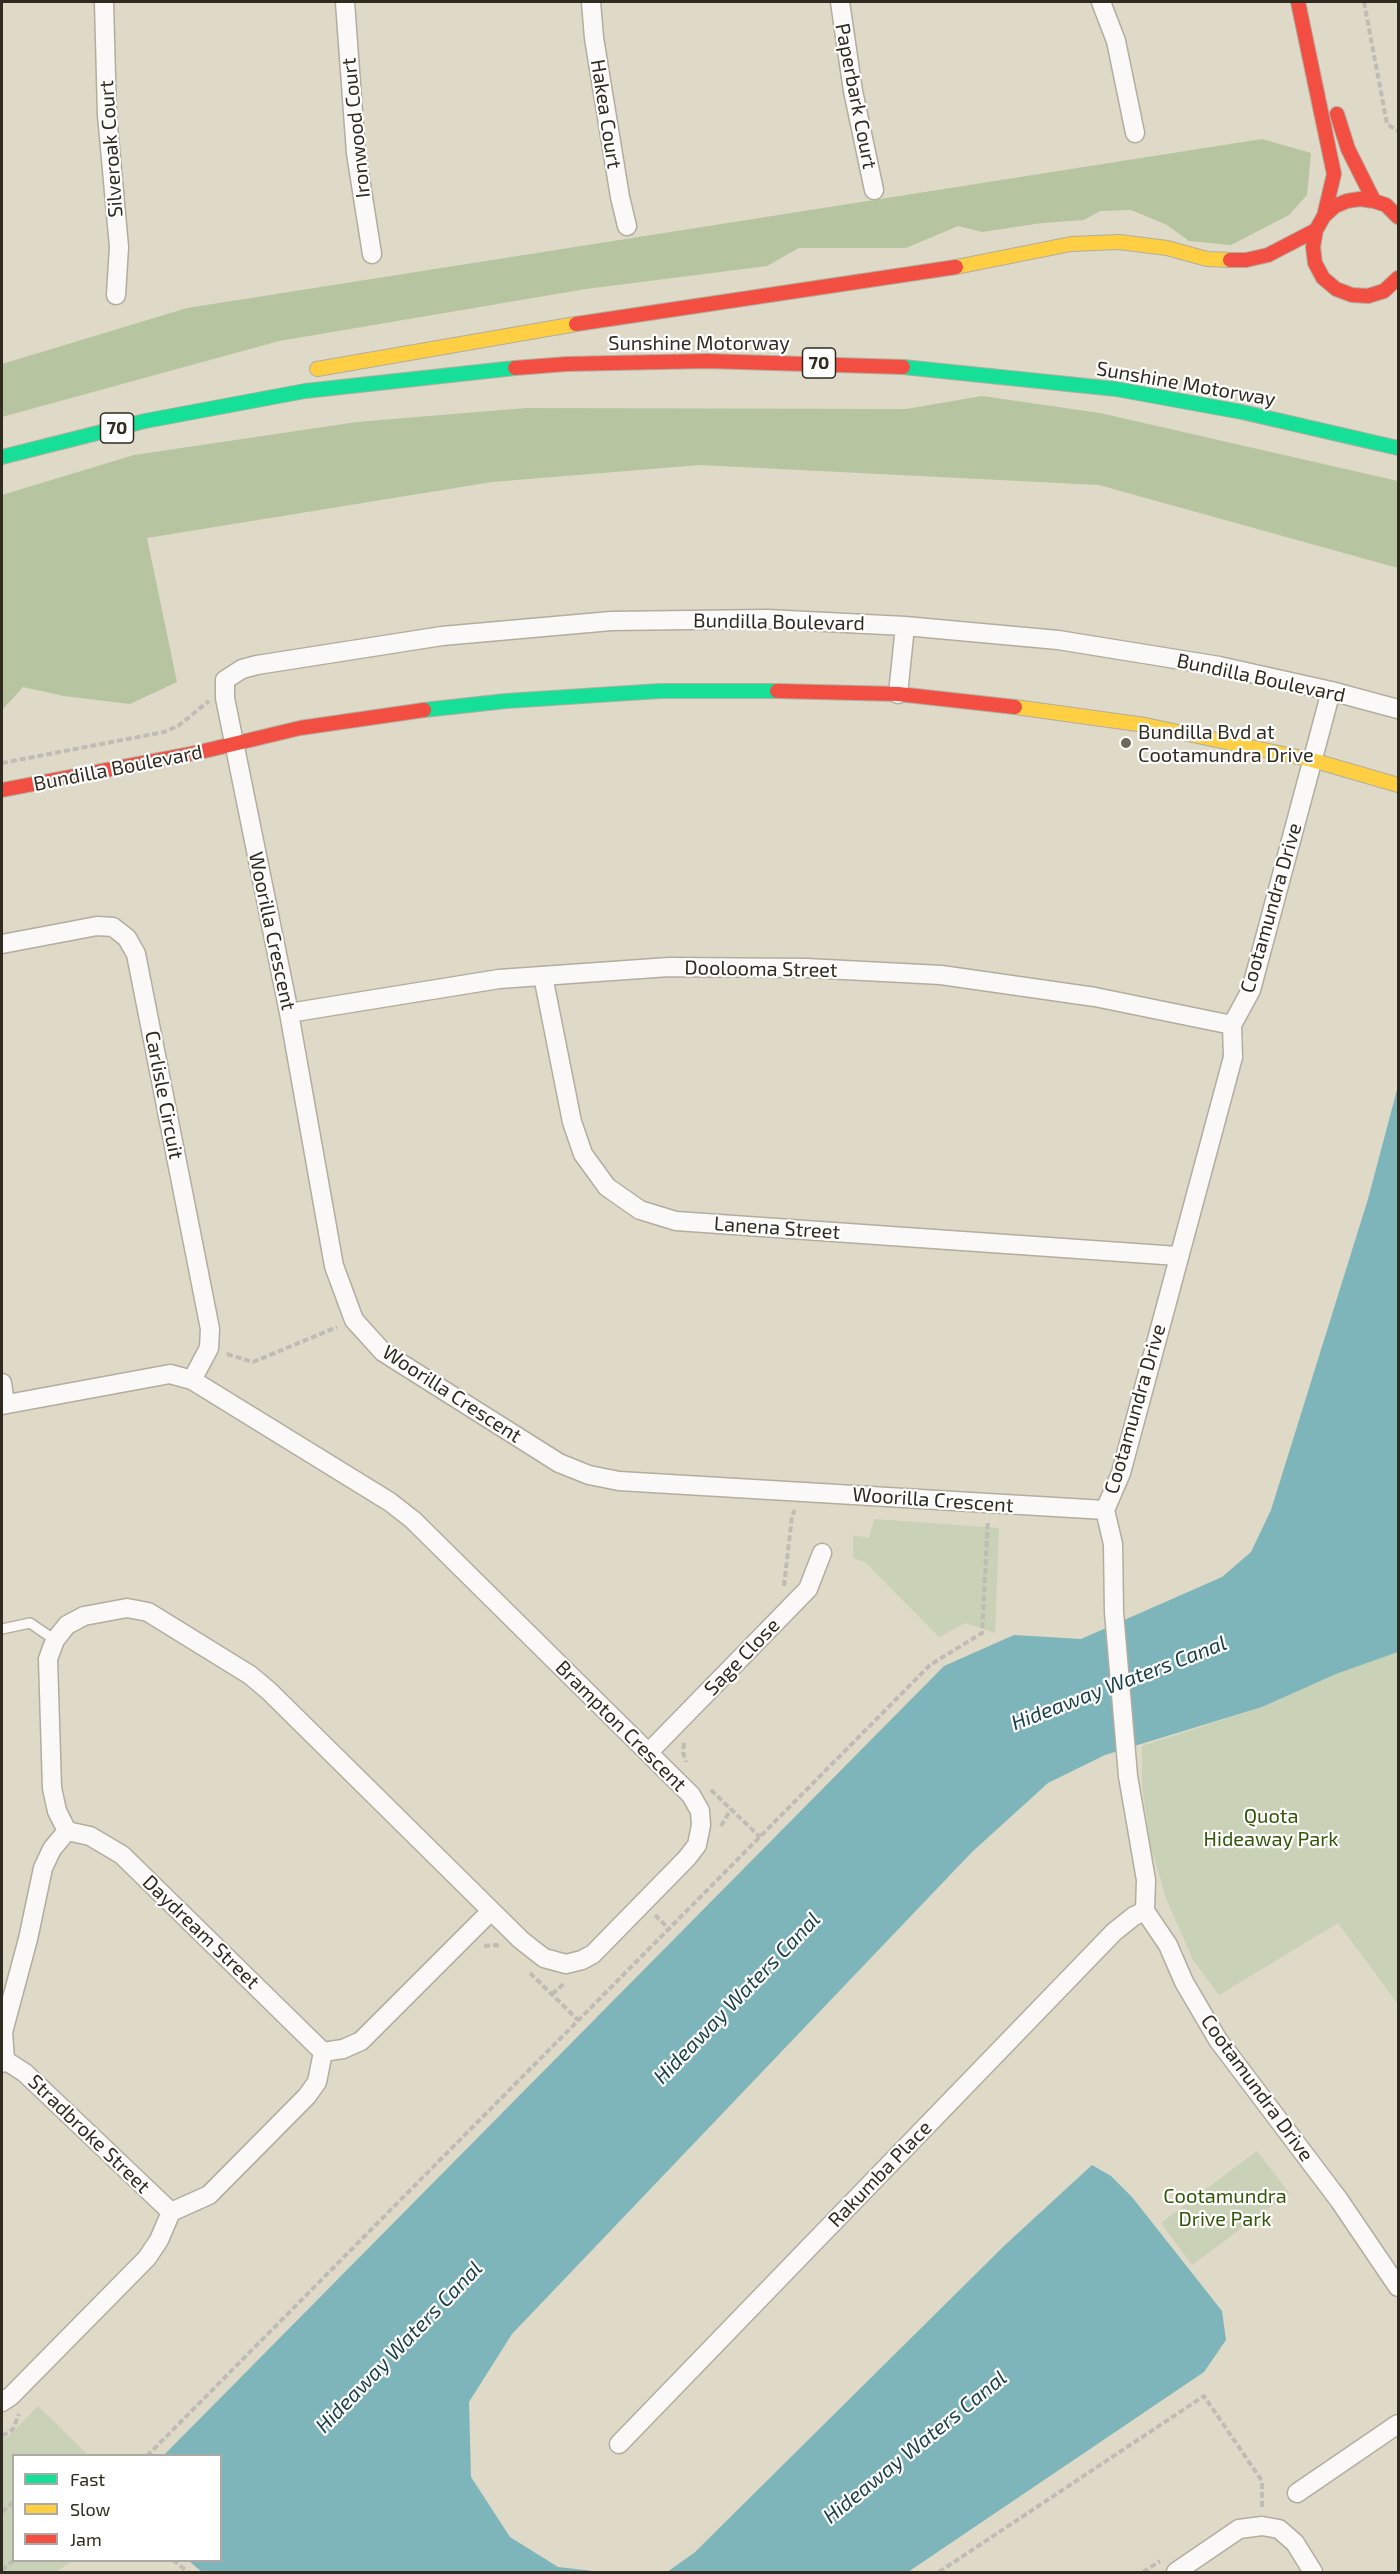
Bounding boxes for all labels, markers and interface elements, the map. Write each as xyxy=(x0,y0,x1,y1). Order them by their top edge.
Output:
street label: Paperbark Court xyxy=(830,21,882,171)
street label: Ironwood Court xyxy=(337,57,375,199)
street label: Hakea Court xyxy=(586,58,626,170)
street label: Silveroak Court xyxy=(94,80,128,218)
street label: Sunshine Motorway xyxy=(608,331,790,355)
road number: 70 xyxy=(802,348,836,378)
street label: Sunshine Motorway xyxy=(1094,356,1278,412)
road number: 70 xyxy=(100,413,134,443)
street label: Bundilla Boulevard xyxy=(693,609,865,635)
street label: Bundilla Boulevard xyxy=(1175,648,1347,708)
place label: Bundilla Bvd at Cootamundra Drive xyxy=(1138,720,1314,767)
marker: Bundilla Bvd at Cootamundra Drive xyxy=(1119,736,1133,750)
street label: Bundilla Boulevard xyxy=(31,740,205,796)
street label: Cootamundra Drive xyxy=(1235,820,1307,996)
street label: Woorilla Crescent xyxy=(243,850,301,1012)
street label: Doolooma Street xyxy=(684,956,838,982)
street label: Carlisle Circuit xyxy=(140,1029,188,1161)
street label: Lanena Street xyxy=(713,1212,841,1244)
street label: Cootamundra Drive xyxy=(1099,1321,1171,1497)
street label: Woorilla Crescent xyxy=(378,1340,526,1448)
street label: Woorilla Crescent xyxy=(852,1482,1014,1518)
street label: Sage Close xyxy=(699,1613,785,1701)
water label: Hideaway Waters Canal xyxy=(1008,1630,1230,1736)
street label: Brampton Crescent xyxy=(551,1656,691,1796)
park label: Quota Hideaway Park xyxy=(1204,1804,1338,1851)
street label: Daydream Street xyxy=(138,1870,264,1994)
water label: Hideaway Waters Canal xyxy=(648,1907,826,2089)
street label: Cootamundra Drive xyxy=(1196,2010,1318,2166)
street label: Stradbroke Street xyxy=(23,2070,155,2198)
street label: Rakumba Place xyxy=(823,2116,937,2232)
park label: Cootamundra Drive Park xyxy=(1163,2184,1287,2231)
water label: Hideaway Waters Canal xyxy=(310,2256,488,2438)
water label: Hideaway Waters Canal xyxy=(818,2365,1012,2529)
legend xyxy=(12,2454,222,2562)
text: Fast xyxy=(70,2468,105,2490)
text: Slow xyxy=(70,2498,110,2520)
text: Jam xyxy=(70,2528,102,2550)

